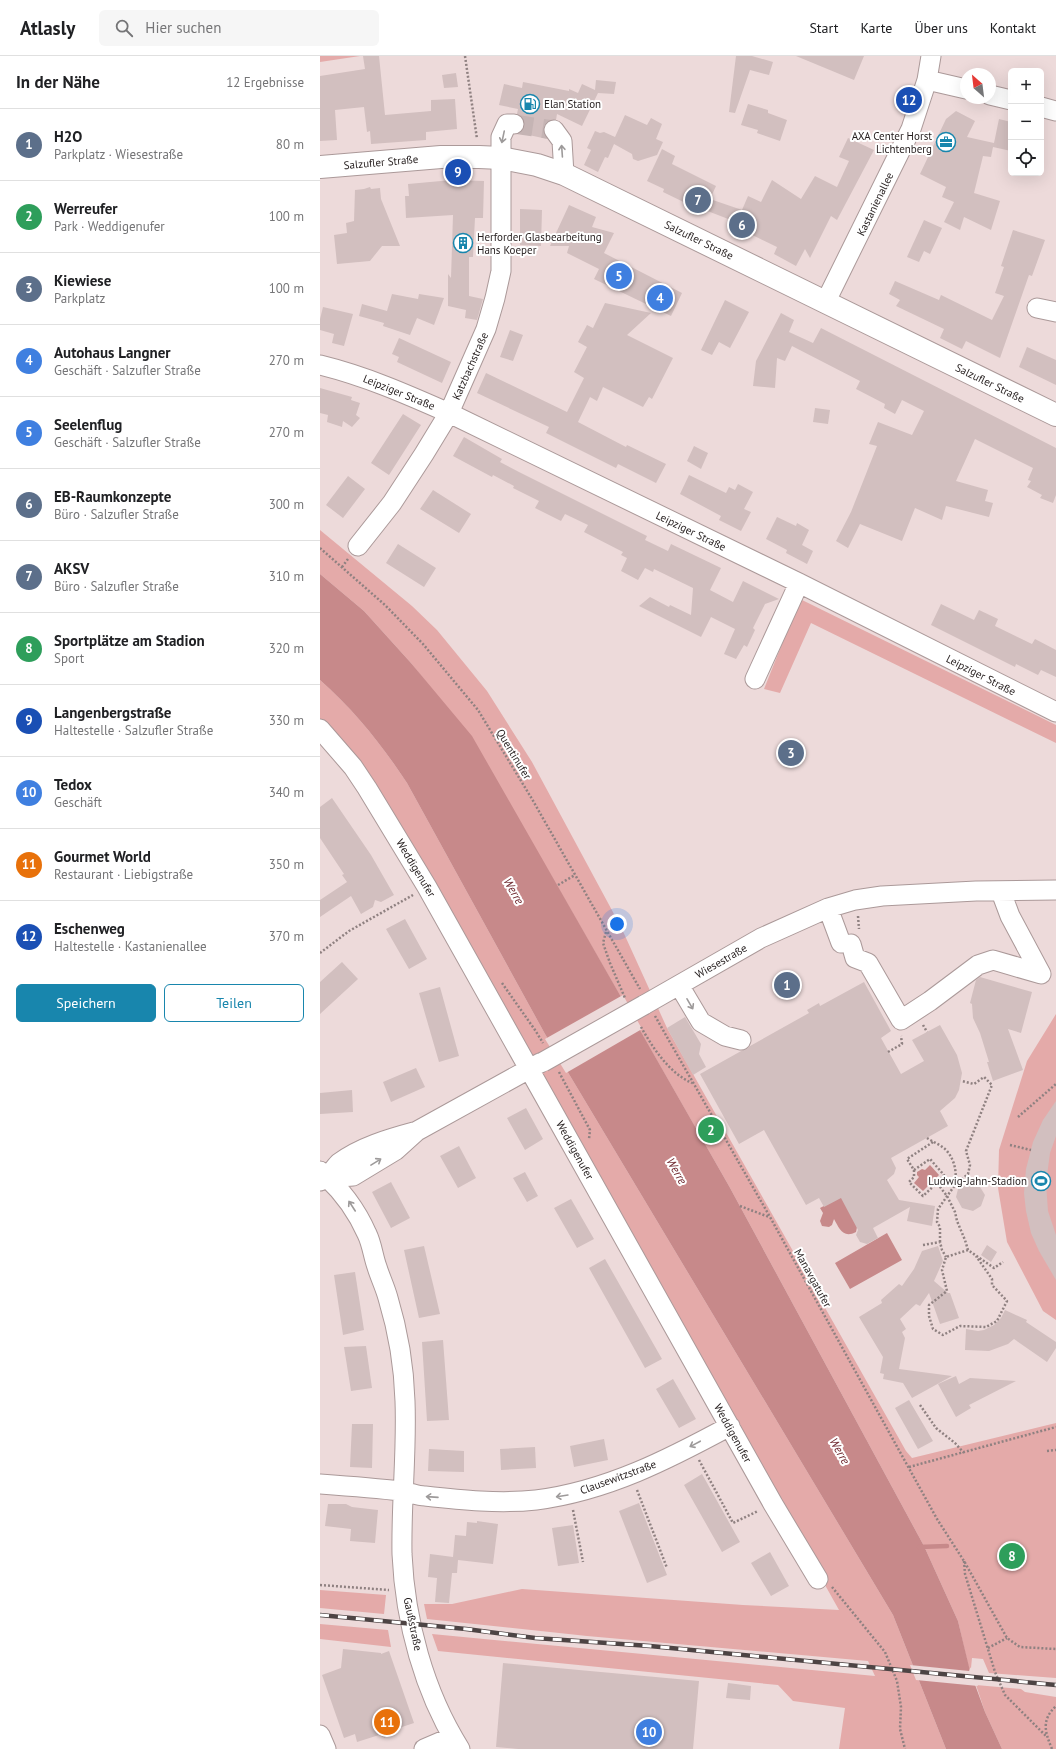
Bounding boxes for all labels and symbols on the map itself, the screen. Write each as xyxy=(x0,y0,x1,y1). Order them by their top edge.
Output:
north arrow xyxy=(960,68,996,104)
pin: 12 xyxy=(896,85,922,115)
fuel station icon: Elan Station xyxy=(519,93,541,115)
place label: Elan Station xyxy=(544,97,601,111)
place label: AXA Center Horst Lichtenberg xyxy=(852,129,932,156)
one-way arrow xyxy=(498,130,506,143)
office icon: AXA Center Horst Lichtenberg xyxy=(935,131,957,153)
one-way arrow xyxy=(559,145,566,158)
street label: Salzufler Straße xyxy=(343,152,419,172)
pin: 9 xyxy=(445,157,471,187)
street label: Kastanienallee xyxy=(854,169,897,238)
pin: 7 xyxy=(685,185,711,215)
pin: 6 xyxy=(729,210,755,240)
street label: Salzufler Straße xyxy=(662,217,736,263)
place label: Herforder Glasbearbeitung Hans Koeper xyxy=(477,230,602,257)
building icon: Herforder Glasbearbeitung Hans Koeper xyxy=(452,232,474,254)
pin: 5 xyxy=(606,261,632,291)
pin: 4 xyxy=(647,283,673,313)
street label: Katzbachstraße xyxy=(449,330,491,402)
street label: Salzufler Straße xyxy=(953,360,1027,406)
street label: Leipziger Straße xyxy=(361,371,437,413)
street label: Leipziger Straße xyxy=(654,508,729,554)
street label: Leipziger Straße xyxy=(944,651,1019,699)
street label: Quentinufer xyxy=(493,726,535,782)
pin: 3 xyxy=(778,738,804,768)
street label: Weddigenufer xyxy=(393,836,439,900)
water label: Werre xyxy=(500,875,528,907)
your location xyxy=(607,914,627,934)
street label: Wiesestraße xyxy=(693,940,750,981)
pin: 1 xyxy=(774,970,800,1000)
one-way arrow xyxy=(687,997,695,1009)
pin: 2 xyxy=(698,1115,724,1145)
street label: Weddigenufer xyxy=(553,1118,597,1182)
water label: Werre xyxy=(663,1155,691,1187)
one-way arrow xyxy=(370,1157,382,1165)
sports icon: Ludwig-Jahn-Stadion xyxy=(1030,1170,1052,1192)
place label: Ludwig-Jahn-Stadion xyxy=(928,1174,1027,1188)
one-way arrow xyxy=(347,1200,355,1212)
street label: Manavgatufer xyxy=(791,1246,835,1310)
street label: Weddigenufer xyxy=(711,1401,755,1465)
water label: Werre xyxy=(826,1435,854,1467)
one-way arrow xyxy=(690,1441,702,1449)
street label: Clausewitzstraße xyxy=(578,1457,659,1497)
one-way arrow xyxy=(555,1492,568,1500)
one-way arrow xyxy=(426,1493,439,1500)
pin: 8 xyxy=(999,1541,1025,1571)
street label: Gaußstraße xyxy=(401,1596,426,1652)
pin: 11 xyxy=(374,1707,400,1737)
pin: 10 xyxy=(636,1717,662,1747)

